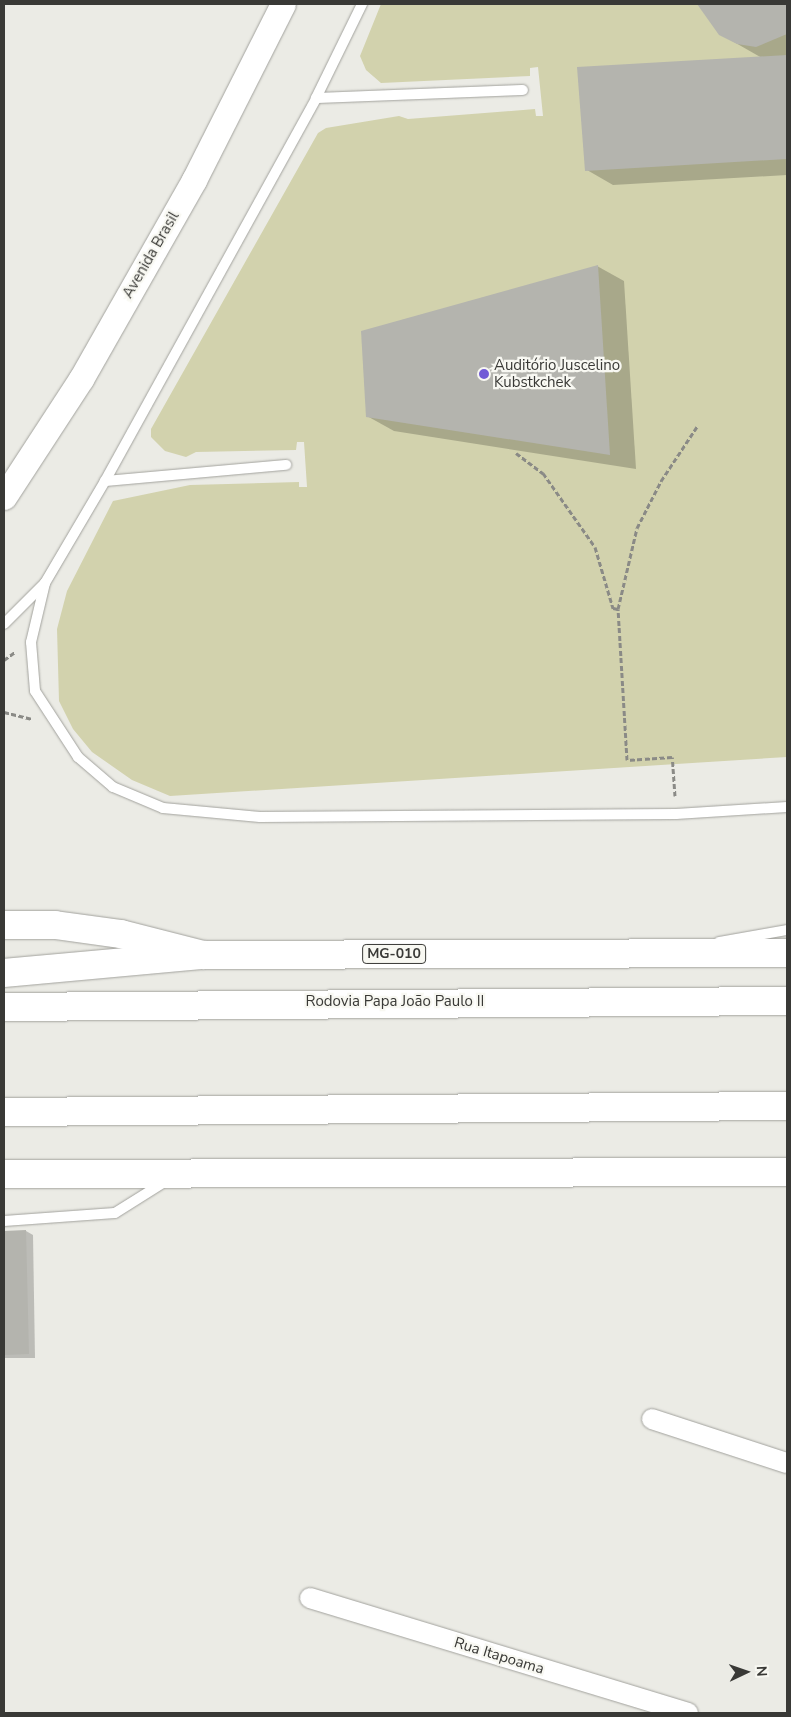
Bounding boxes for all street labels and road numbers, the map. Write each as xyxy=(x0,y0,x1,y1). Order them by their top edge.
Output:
street label: Avenida Brasil xyxy=(119,208,183,302)
road number: MG-010 xyxy=(362,942,426,966)
street label: Rodovia Papa João Paulo II xyxy=(306,993,484,1011)
street label: Rua Itapoama xyxy=(452,1634,546,1678)

